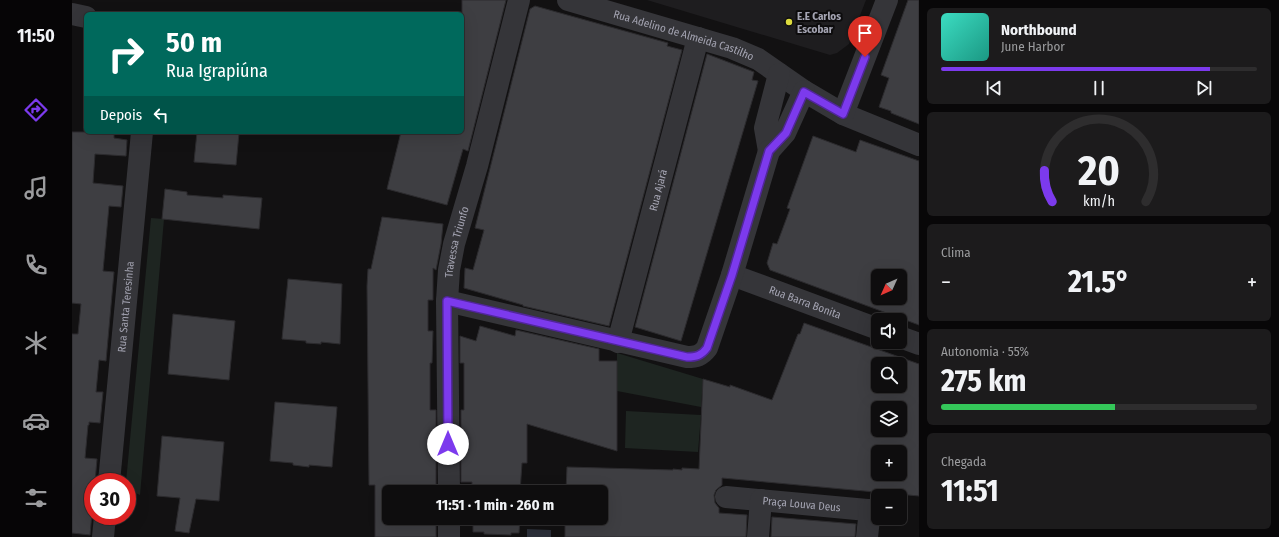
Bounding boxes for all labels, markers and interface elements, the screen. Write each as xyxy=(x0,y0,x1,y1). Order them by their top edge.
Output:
street label: Rua Adelino de Almeida Castilho xyxy=(612,8,756,64)
place label: E.E Carlos Escobar xyxy=(797,10,841,36)
pin xyxy=(848,16,882,57)
marker: E.E Carlos Escobar xyxy=(784,17,794,27)
text: Northbound xyxy=(1001,21,1077,39)
icon: arrive xyxy=(854,22,876,44)
text: 11:50 xyxy=(17,25,55,47)
text: 50 m xyxy=(166,26,222,59)
icon: right xyxy=(100,28,152,80)
text: June Harbor xyxy=(1001,39,1065,54)
text: Rua Igrapiúna xyxy=(166,60,268,82)
icon: previous xyxy=(983,77,1005,99)
icon: pause xyxy=(1088,77,1110,99)
icon: next xyxy=(1193,77,1215,99)
icon: directions xyxy=(22,96,50,124)
icon: left xyxy=(150,104,172,126)
text: Depois xyxy=(100,106,142,124)
text: 20 xyxy=(1077,146,1120,196)
street label: Rua Ajará xyxy=(647,168,670,213)
icon: music xyxy=(22,174,50,202)
text: km/h xyxy=(1083,193,1115,210)
street label: Travessa Triunfo xyxy=(443,205,472,278)
text: Clima xyxy=(941,245,971,260)
icon: phone xyxy=(22,251,50,279)
street label: Rua Santa Teresinha xyxy=(115,261,137,353)
text: 21.5° xyxy=(1068,264,1130,300)
north arrow xyxy=(871,269,907,305)
map controls xyxy=(871,269,907,525)
text: − xyxy=(941,269,951,296)
text: + xyxy=(1247,269,1257,296)
street label: Rua Barra Bonita xyxy=(767,283,843,322)
button: sound xyxy=(871,313,907,349)
icon: climate xyxy=(22,329,50,357)
text: Autonomia · 55% xyxy=(941,344,1029,359)
button: search xyxy=(871,357,907,393)
text: 275 km xyxy=(941,363,1026,399)
button: layers xyxy=(871,401,907,437)
icon: car xyxy=(22,407,50,435)
position arrow xyxy=(427,423,469,465)
button: + xyxy=(871,445,907,481)
text: Chegada xyxy=(941,454,986,469)
speed limit sign: 30 xyxy=(84,473,136,525)
text: 11:51 xyxy=(941,473,999,509)
icon: filters xyxy=(22,484,50,512)
button: − xyxy=(871,489,907,525)
street label: Praça Louva Deus xyxy=(762,494,842,515)
text: 11:51 · 1 min · 260 m xyxy=(436,496,554,514)

